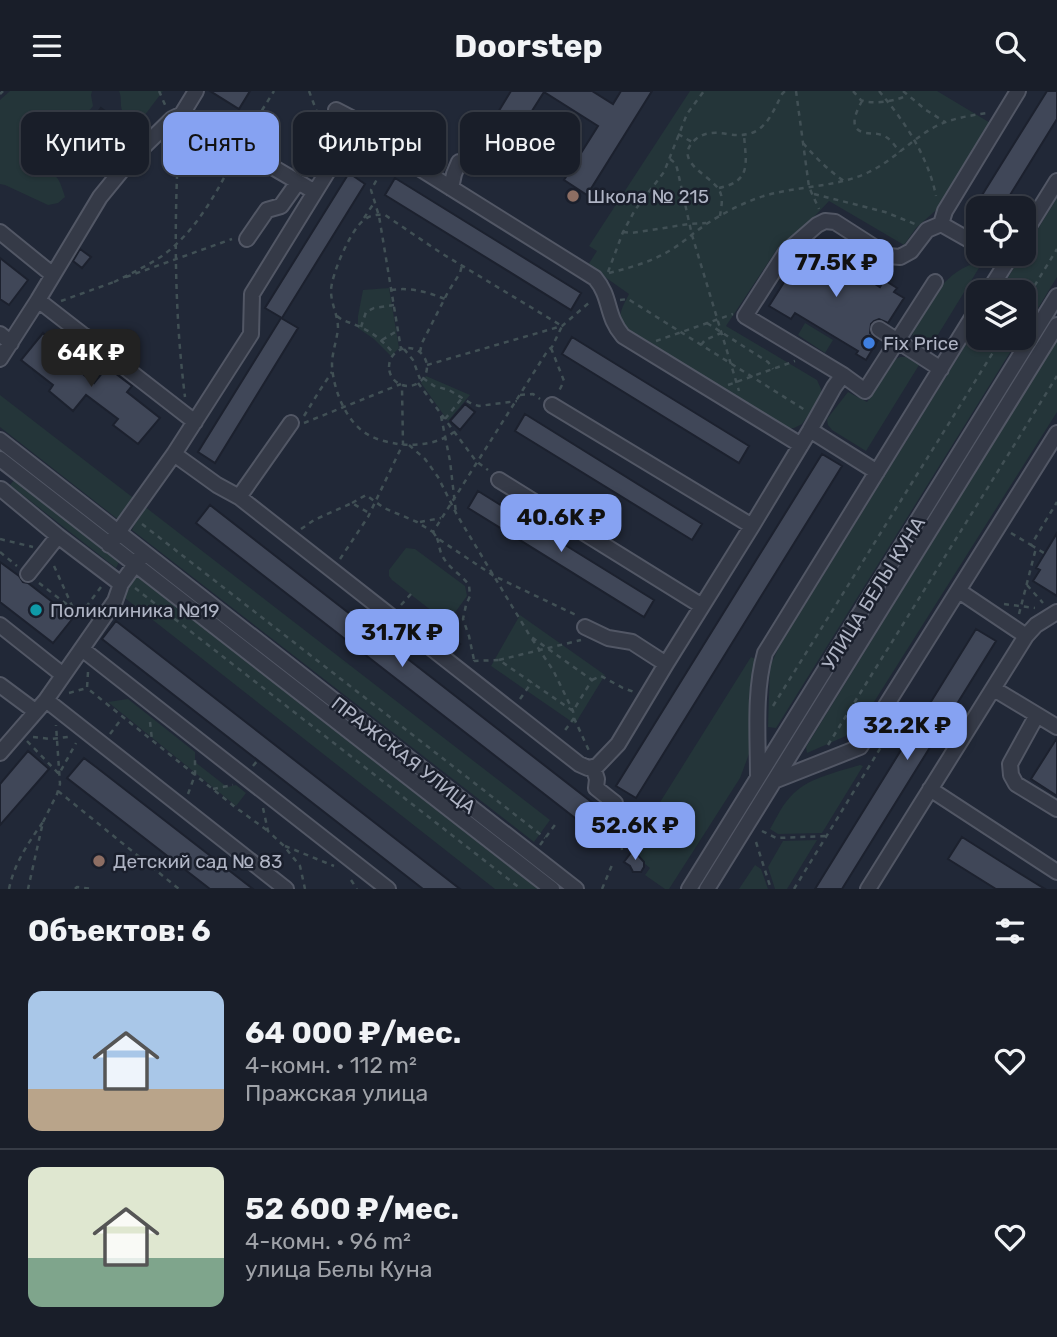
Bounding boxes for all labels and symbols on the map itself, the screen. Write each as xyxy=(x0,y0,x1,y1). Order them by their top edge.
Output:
place label: Школа № 215 xyxy=(587,185,709,208)
marker: Школа № 215 xyxy=(565,188,581,204)
pin: 77.5K ₽ xyxy=(771,239,901,299)
pin: 64K ₽ xyxy=(42,329,140,389)
place label: Fix Price xyxy=(883,332,959,355)
marker: Fix Price xyxy=(861,335,877,351)
pin: 40.6K ₽ xyxy=(496,495,626,554)
street label: УЛИЦА БЕЛЫ КУНА xyxy=(817,512,930,674)
place label: Поликлиника №19 xyxy=(50,599,220,622)
marker: Поликлиника №19 xyxy=(28,602,44,618)
pin: 31.7K ₽ xyxy=(337,609,467,669)
street label: ПРАЖСКАЯ УЛИЦА xyxy=(327,692,481,819)
pin: 32.2K ₽ xyxy=(842,703,972,762)
pin: 52.6K ₽ xyxy=(570,803,700,862)
place label: Детский сад № 83 xyxy=(113,850,282,873)
marker: Детский сад № 83 xyxy=(91,853,107,869)

